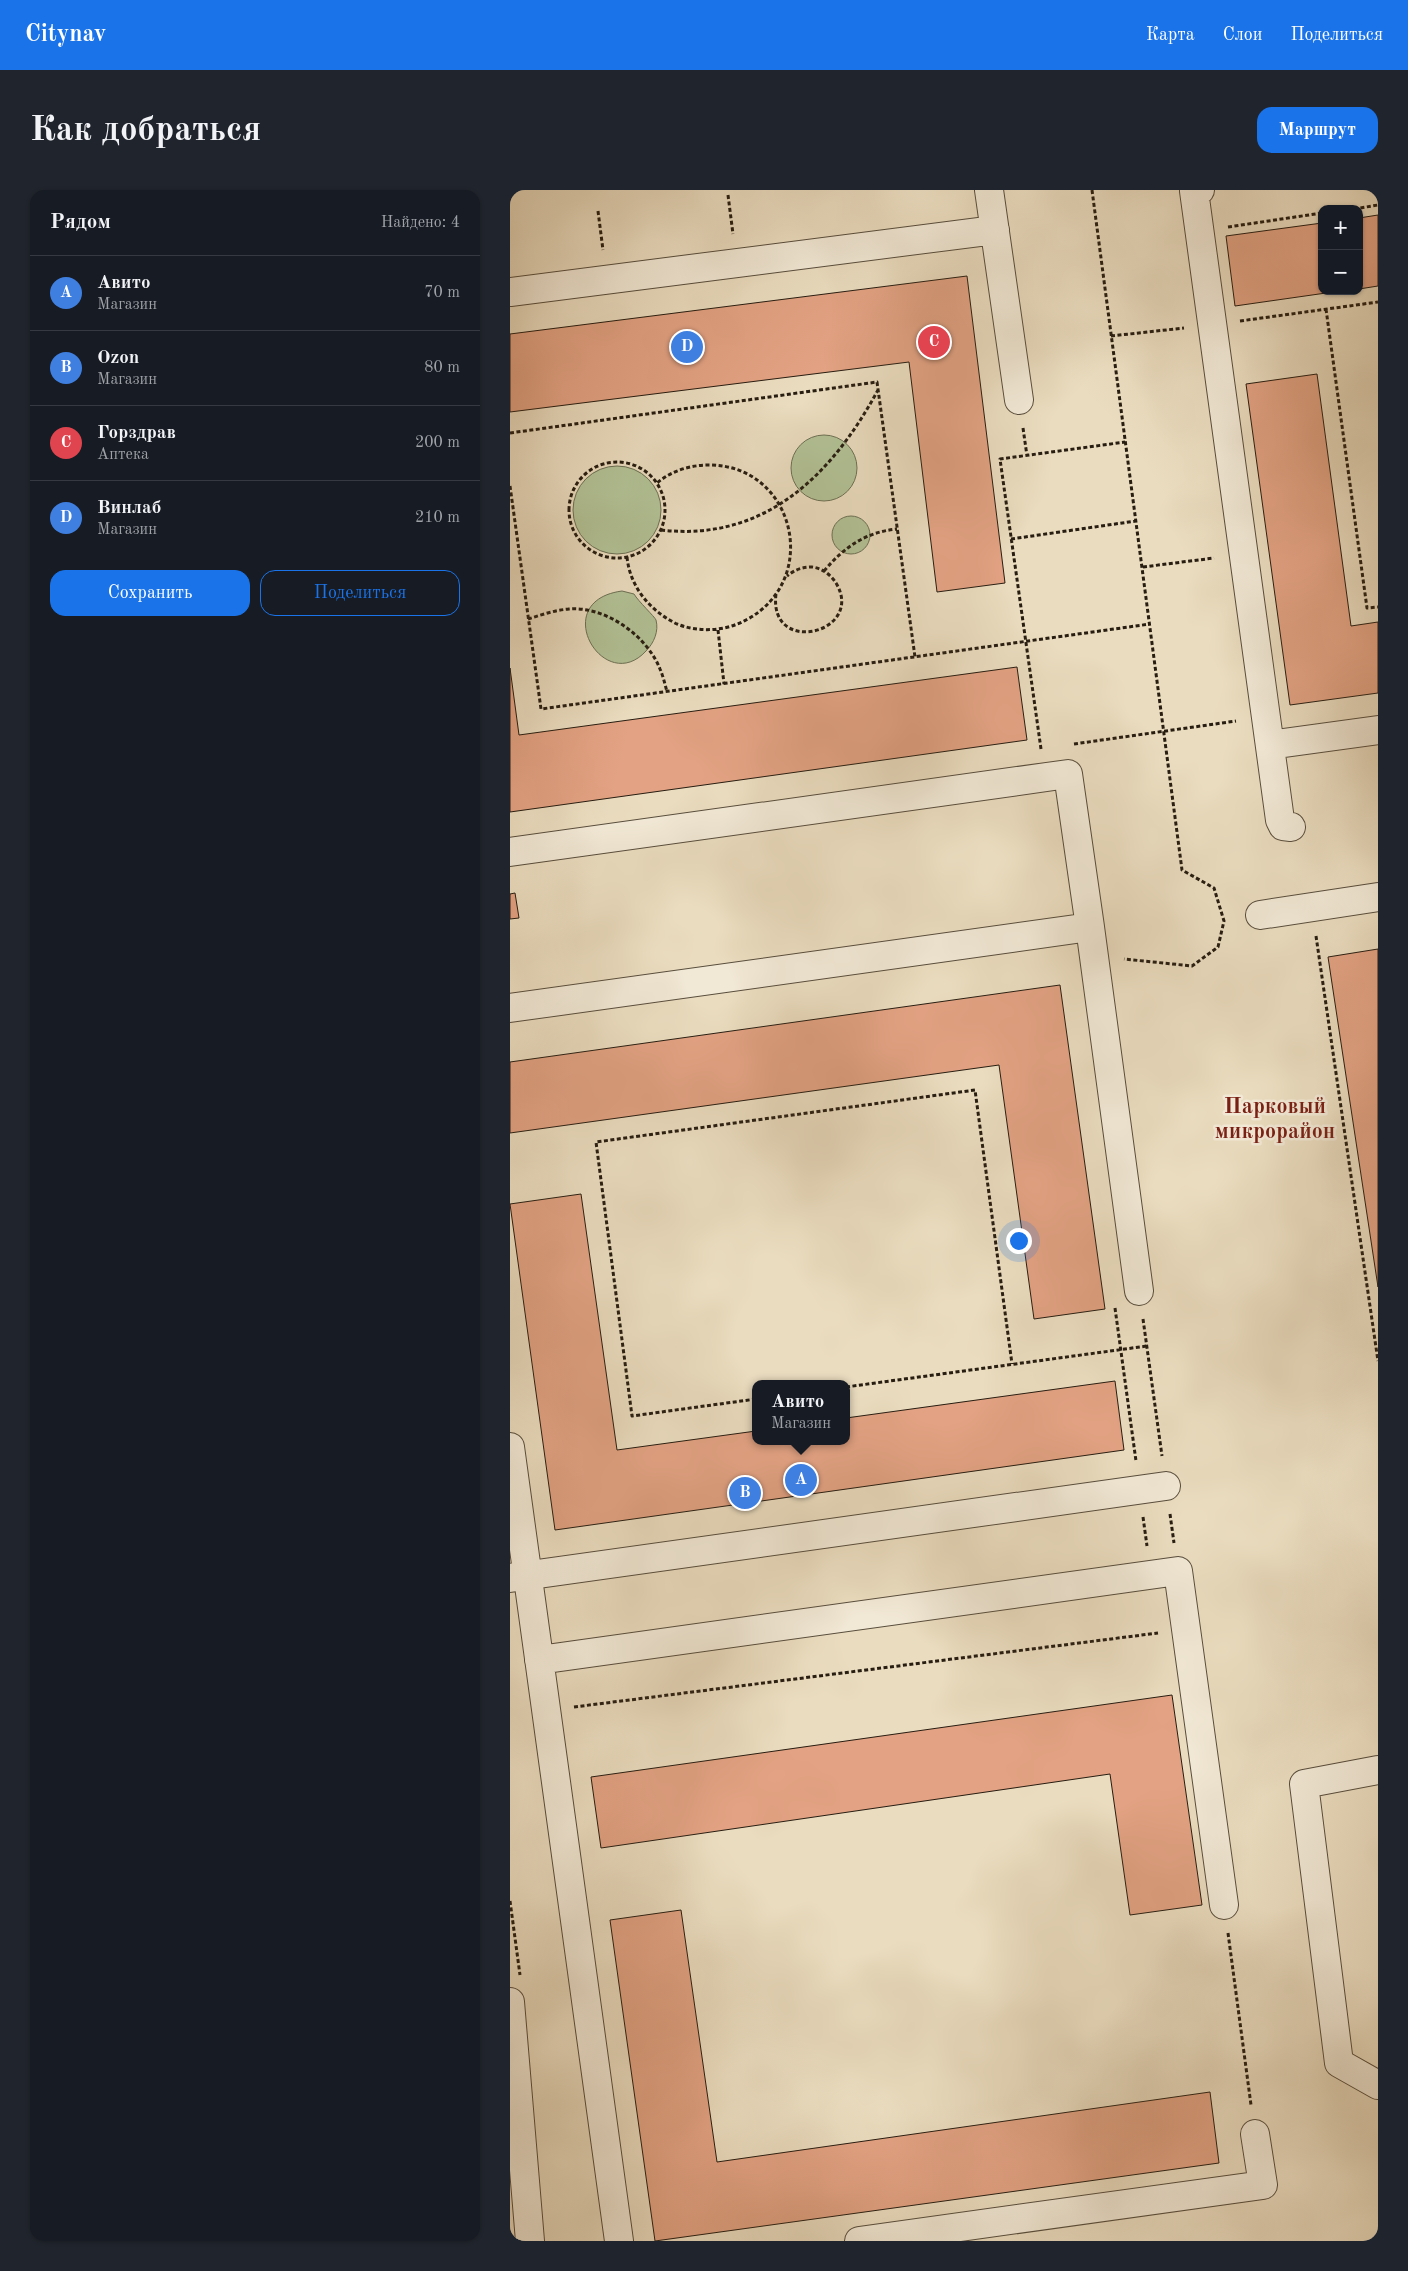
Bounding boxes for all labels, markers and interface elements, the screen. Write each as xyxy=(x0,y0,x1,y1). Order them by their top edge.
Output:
text: Citynav xyxy=(25,23,106,47)
text: Карта xyxy=(1146,26,1195,44)
text: Слои xyxy=(1223,26,1262,44)
text: Поделиться xyxy=(1290,26,1383,44)
button: Маршрут xyxy=(1257,107,1378,153)
text: Как добраться xyxy=(30,113,261,148)
map controls xyxy=(1318,205,1363,295)
button: + xyxy=(1318,205,1363,250)
text: Рядом xyxy=(50,212,111,233)
text: Найдено: 4 xyxy=(381,215,460,231)
button: − xyxy=(1318,250,1363,295)
text: Авито xyxy=(97,274,150,293)
text: A xyxy=(60,285,72,301)
text: 70 m xyxy=(424,285,460,301)
text: Магазин xyxy=(97,297,157,313)
pin: C xyxy=(918,323,950,361)
pin: D xyxy=(671,328,703,366)
text: Ozon xyxy=(97,349,139,368)
text: B xyxy=(60,360,72,376)
text: 80 m xyxy=(424,360,460,376)
text: Магазин xyxy=(97,372,157,388)
text: Горздрав xyxy=(97,424,176,443)
text: C xyxy=(61,435,71,451)
text: 200 m xyxy=(415,435,460,451)
text: Аптека xyxy=(97,447,149,463)
text: Винлаб xyxy=(97,499,161,518)
text: D xyxy=(60,510,72,526)
text: 210 m xyxy=(415,510,460,526)
text: Магазин xyxy=(97,522,157,538)
button: Сохранить xyxy=(50,570,250,616)
button: Поделиться xyxy=(260,570,460,616)
district label: Парковый микрорайон xyxy=(1215,1096,1335,1143)
your location xyxy=(1006,1228,1032,1254)
popup xyxy=(752,1380,850,1445)
text: Авито xyxy=(771,1393,824,1412)
text: Магазин xyxy=(771,1416,831,1432)
pin: A xyxy=(785,1461,817,1499)
pin: B xyxy=(729,1474,761,1512)

